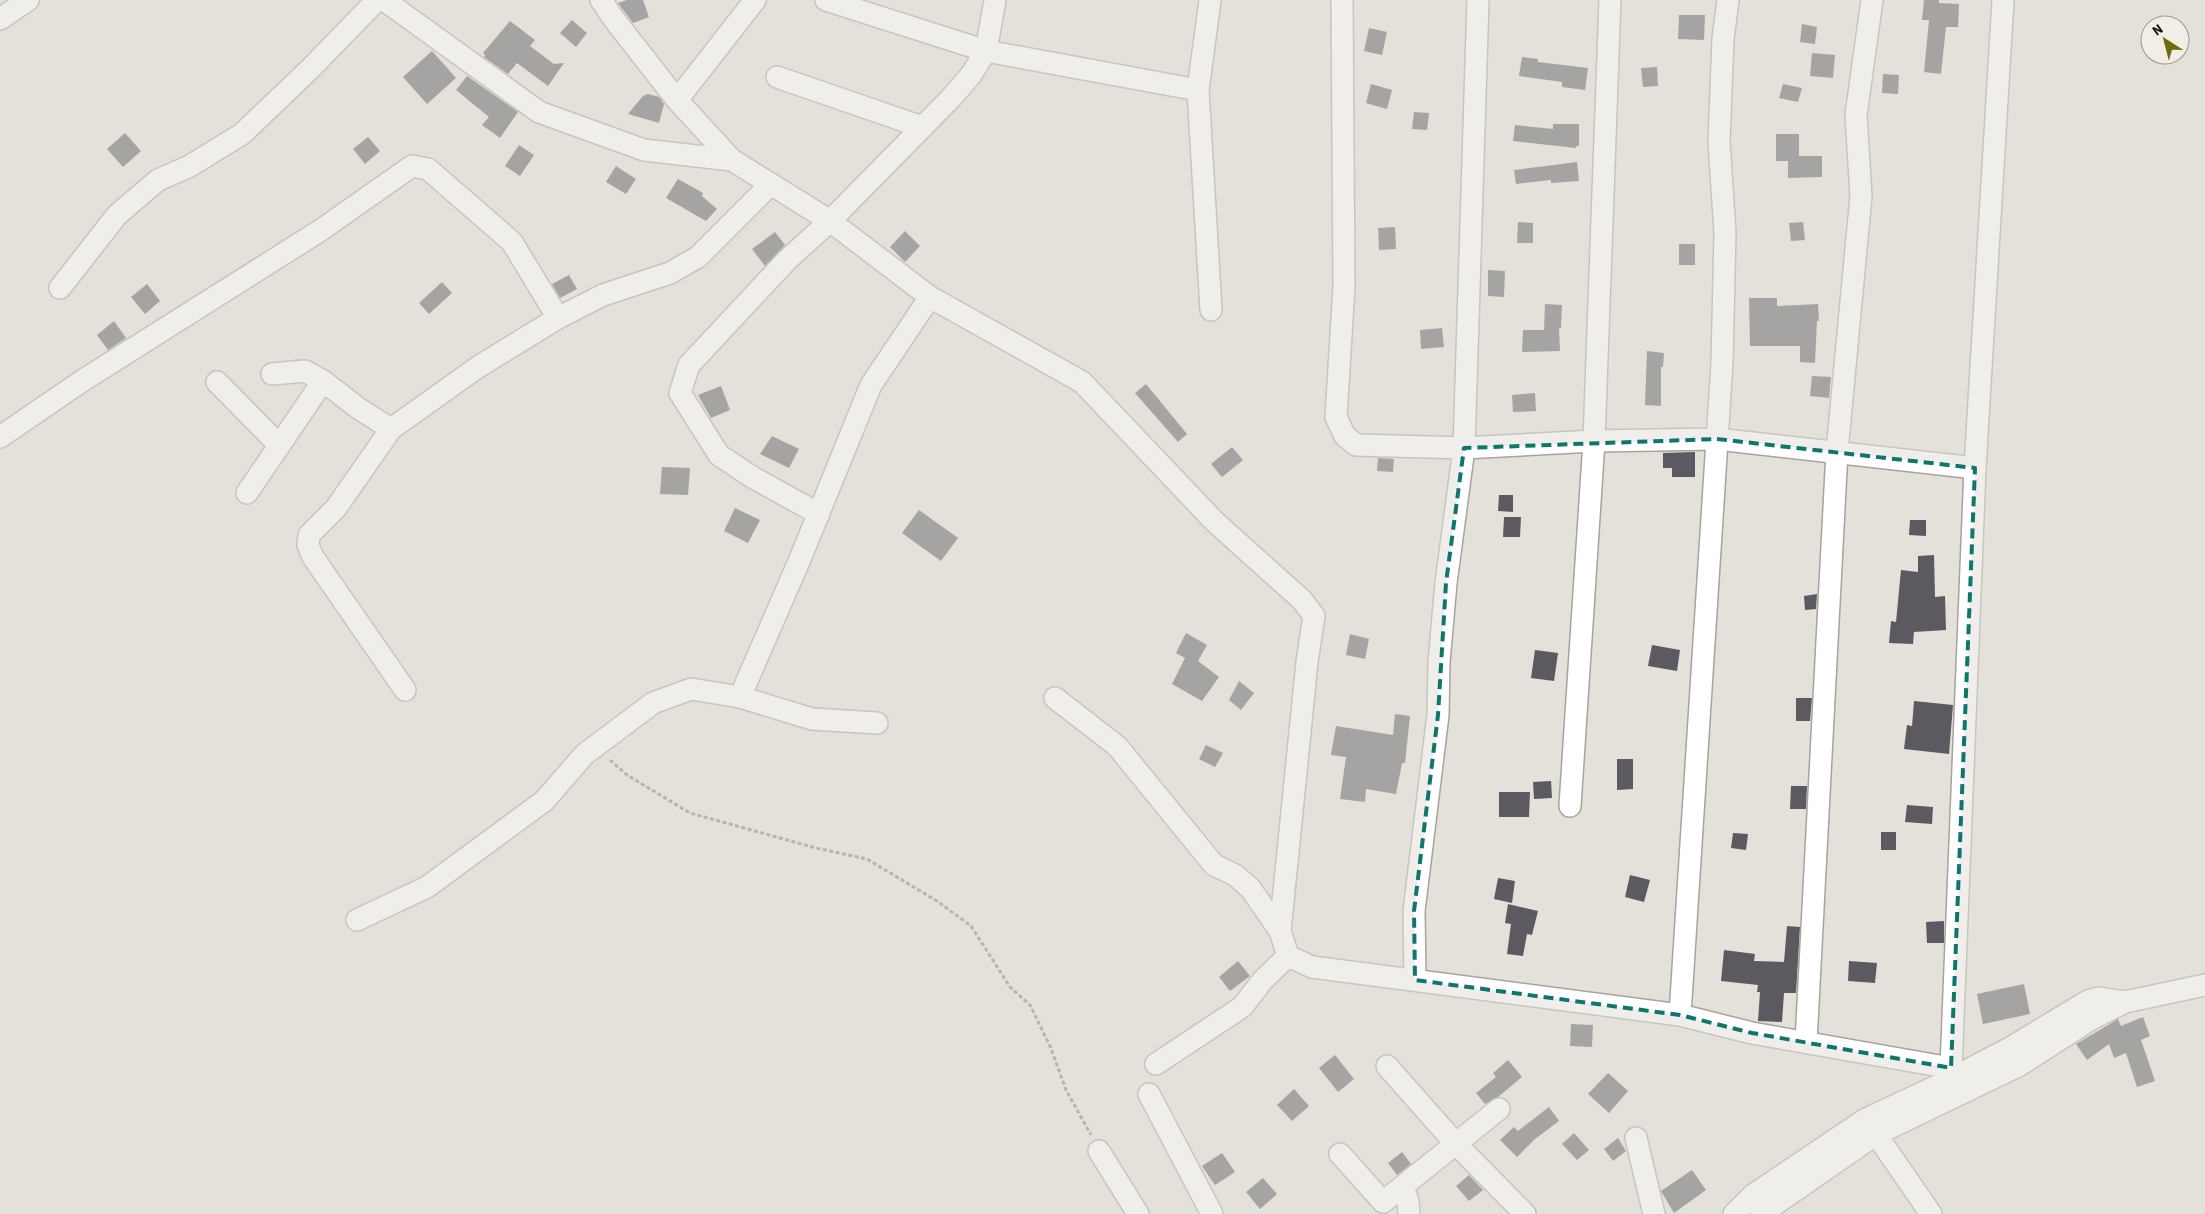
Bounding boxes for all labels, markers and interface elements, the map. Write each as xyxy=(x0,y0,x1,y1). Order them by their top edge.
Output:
north arrow xyxy=(2140,15,2190,65)
text: N xyxy=(2148,19,2168,41)

